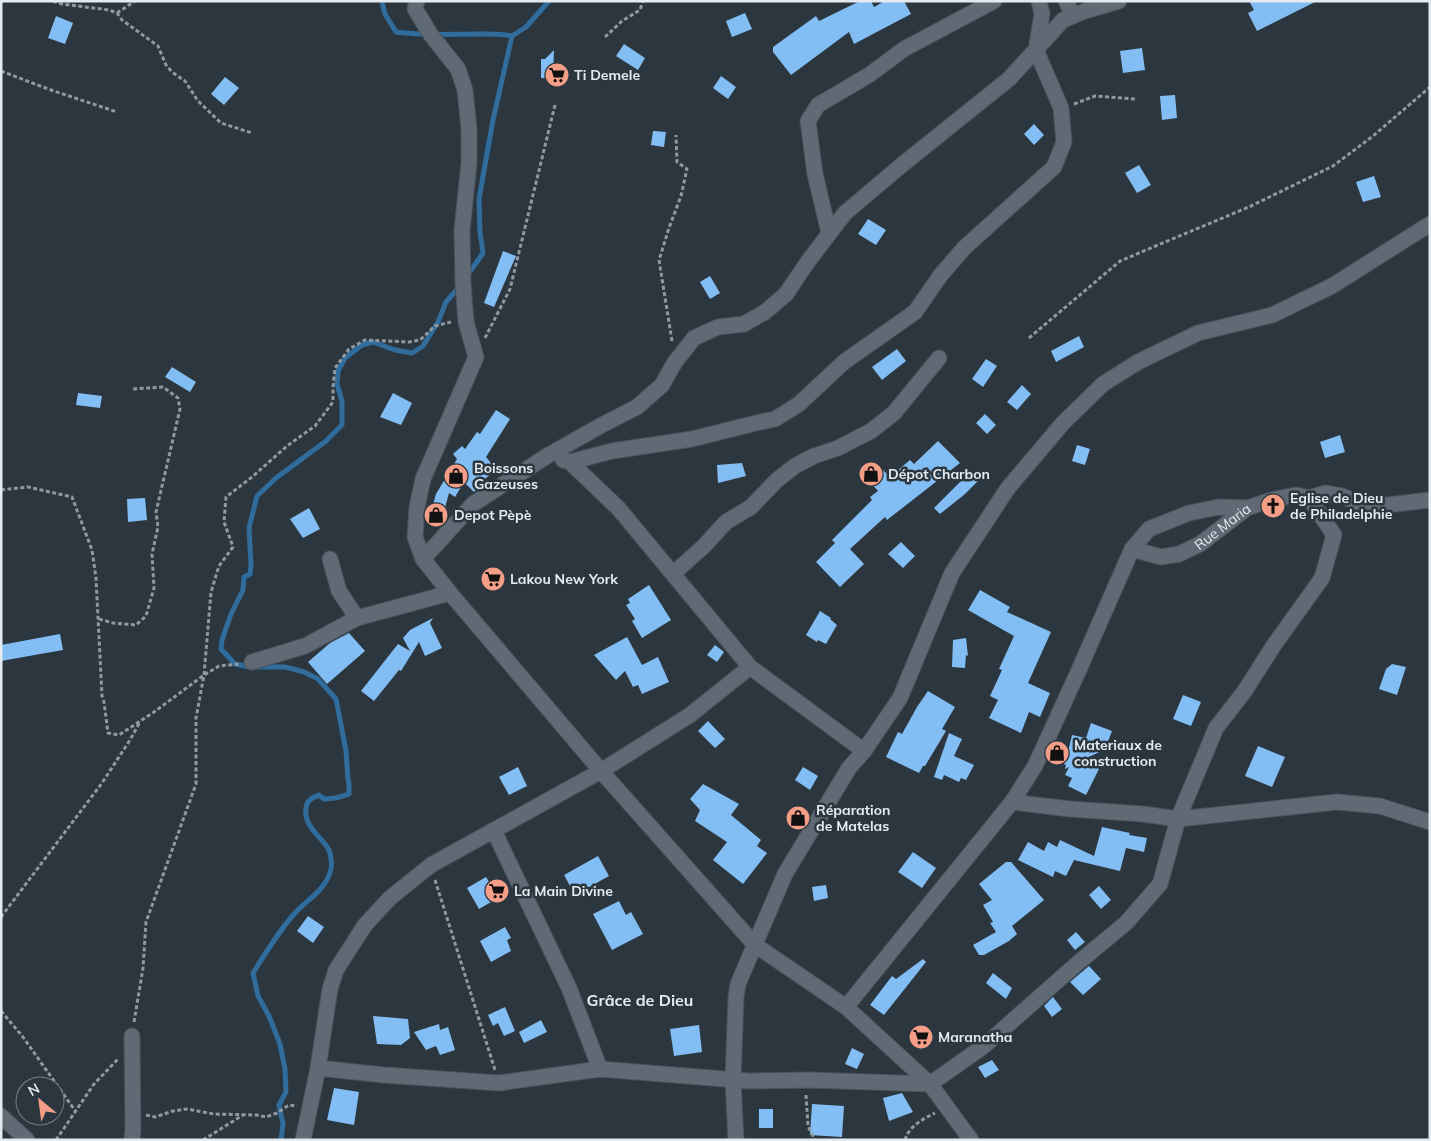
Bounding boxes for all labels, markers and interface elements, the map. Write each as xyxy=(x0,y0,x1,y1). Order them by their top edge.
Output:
supermarket icon: Ti Demele xyxy=(544,62,570,88)
place label: Ti Demele xyxy=(574,66,640,84)
place label: Boissons Gazeuses xyxy=(474,459,538,493)
shop icon: Dépot Charbon xyxy=(858,461,884,487)
shop icon: Boissons Gazeuses xyxy=(443,463,469,489)
place label: Dépot Charbon xyxy=(888,465,990,483)
place label: Eglise de Dieu de Philadelphie xyxy=(1290,489,1393,523)
church icon: Eglise de Dieu de Philadelphie xyxy=(1260,493,1286,519)
street label: Rue Maria xyxy=(1191,499,1254,554)
shop icon: Depot Pèpè xyxy=(423,502,449,528)
place label: Depot Pèpè xyxy=(454,506,532,524)
supermarket icon: Lakou New York xyxy=(480,566,506,592)
place label: Lakou New York xyxy=(510,570,618,588)
place label: Materiaux de construction xyxy=(1074,736,1162,770)
shop icon: Materiaux de construction xyxy=(1044,740,1070,766)
place label: Réparation de Matelas xyxy=(816,801,890,835)
shop icon: Réparation de Matelas xyxy=(785,805,811,831)
supermarket icon: La Main Divine xyxy=(484,878,510,904)
place label: La Main Divine xyxy=(514,882,613,900)
district label: Grâce de Dieu xyxy=(587,990,693,1010)
supermarket icon: Maranatha xyxy=(908,1024,934,1050)
place label: Maranatha xyxy=(938,1028,1013,1046)
north arrow xyxy=(15,1076,65,1126)
text: N xyxy=(25,1079,43,1100)

